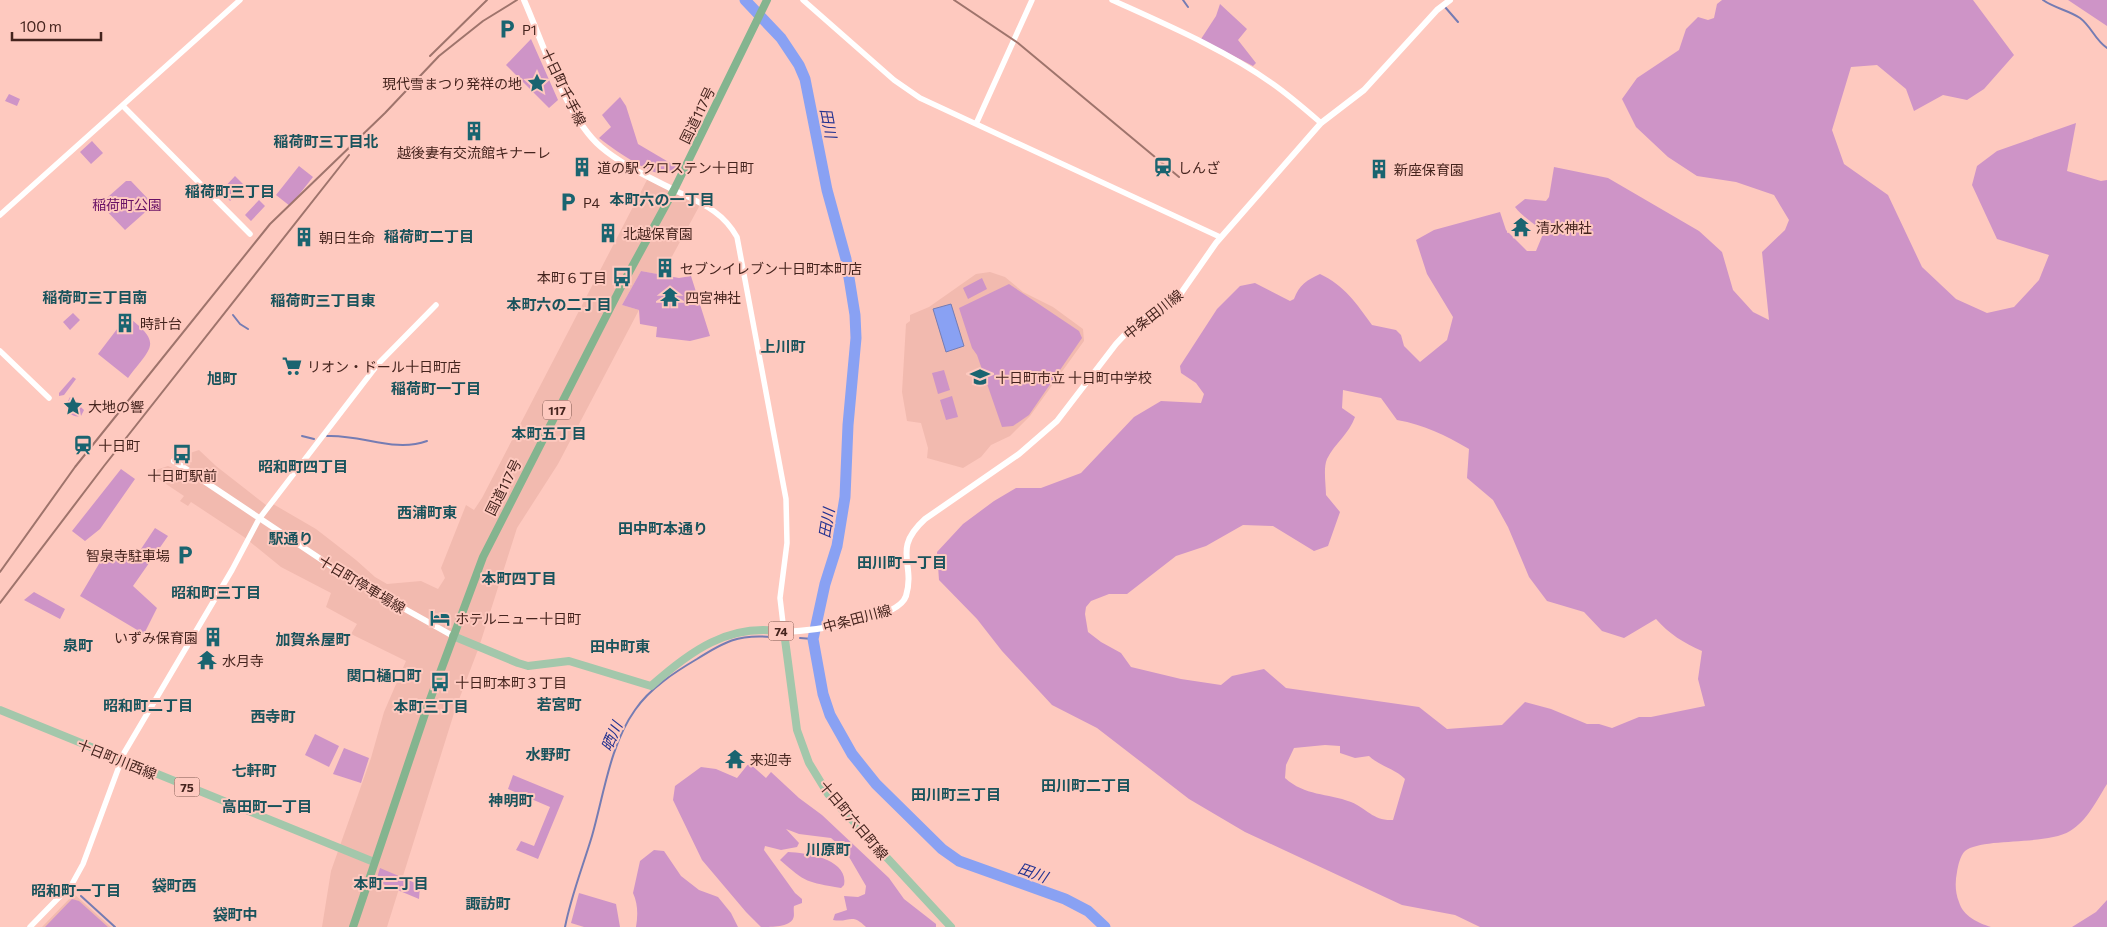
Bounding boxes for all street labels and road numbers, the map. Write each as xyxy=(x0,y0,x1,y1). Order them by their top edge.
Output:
street label: 十日町千手線 xyxy=(538,46,590,128)
street label: 国道117号 xyxy=(676,84,718,146)
street label: 中条田川線 xyxy=(1120,286,1186,342)
road number: 117 xyxy=(543,400,571,420)
street label: 国道117号 xyxy=(481,456,525,518)
street label: 十日町停車場線 xyxy=(316,551,408,617)
street label: 中条田川線 xyxy=(821,601,893,635)
road number: 74 xyxy=(768,622,794,640)
street label: 十日町川西線 xyxy=(75,735,159,783)
street label: 十日町六日町線 xyxy=(816,777,892,863)
road number: 75 xyxy=(174,778,200,796)

